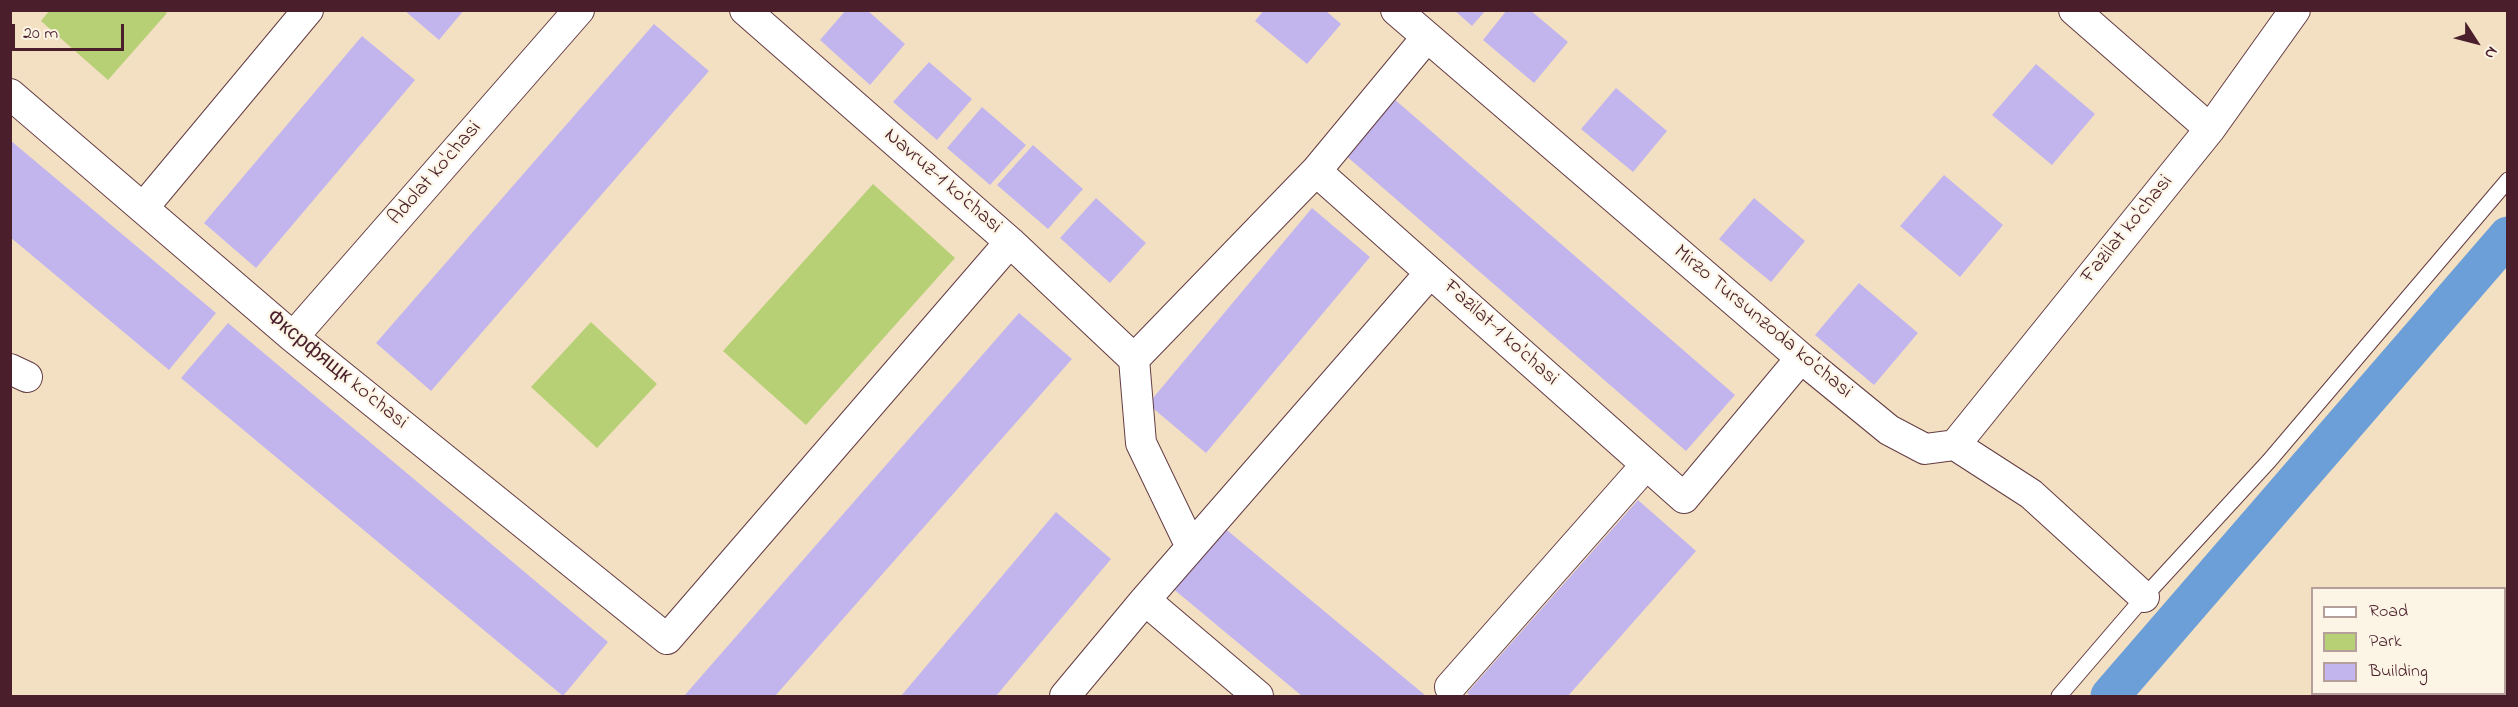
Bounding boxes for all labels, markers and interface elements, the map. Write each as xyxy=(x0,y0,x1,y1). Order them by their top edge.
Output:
scale bar xyxy=(15,12,128,50)
north arrow xyxy=(2446,12,2506,72)
text: 20 m xyxy=(23,21,58,47)
text: N xyxy=(2478,41,2503,64)
street label: Adolat ko'chasi xyxy=(384,117,488,231)
street label: Navruz-1 ko'chasi xyxy=(878,124,1006,240)
street label: Fazilat ko'chasi xyxy=(2077,171,2179,289)
street label: Mirzo Tursunzoda ko'chasi xyxy=(1667,241,1857,405)
street label: Fazilat-1 ko'chasi xyxy=(1437,276,1563,392)
street label: Фксрфящк ko'chasi xyxy=(260,306,412,436)
legend xyxy=(2311,587,2506,695)
text: Road xyxy=(2369,599,2408,625)
text: Park xyxy=(2369,629,2402,655)
text: Building xyxy=(2369,659,2428,685)

